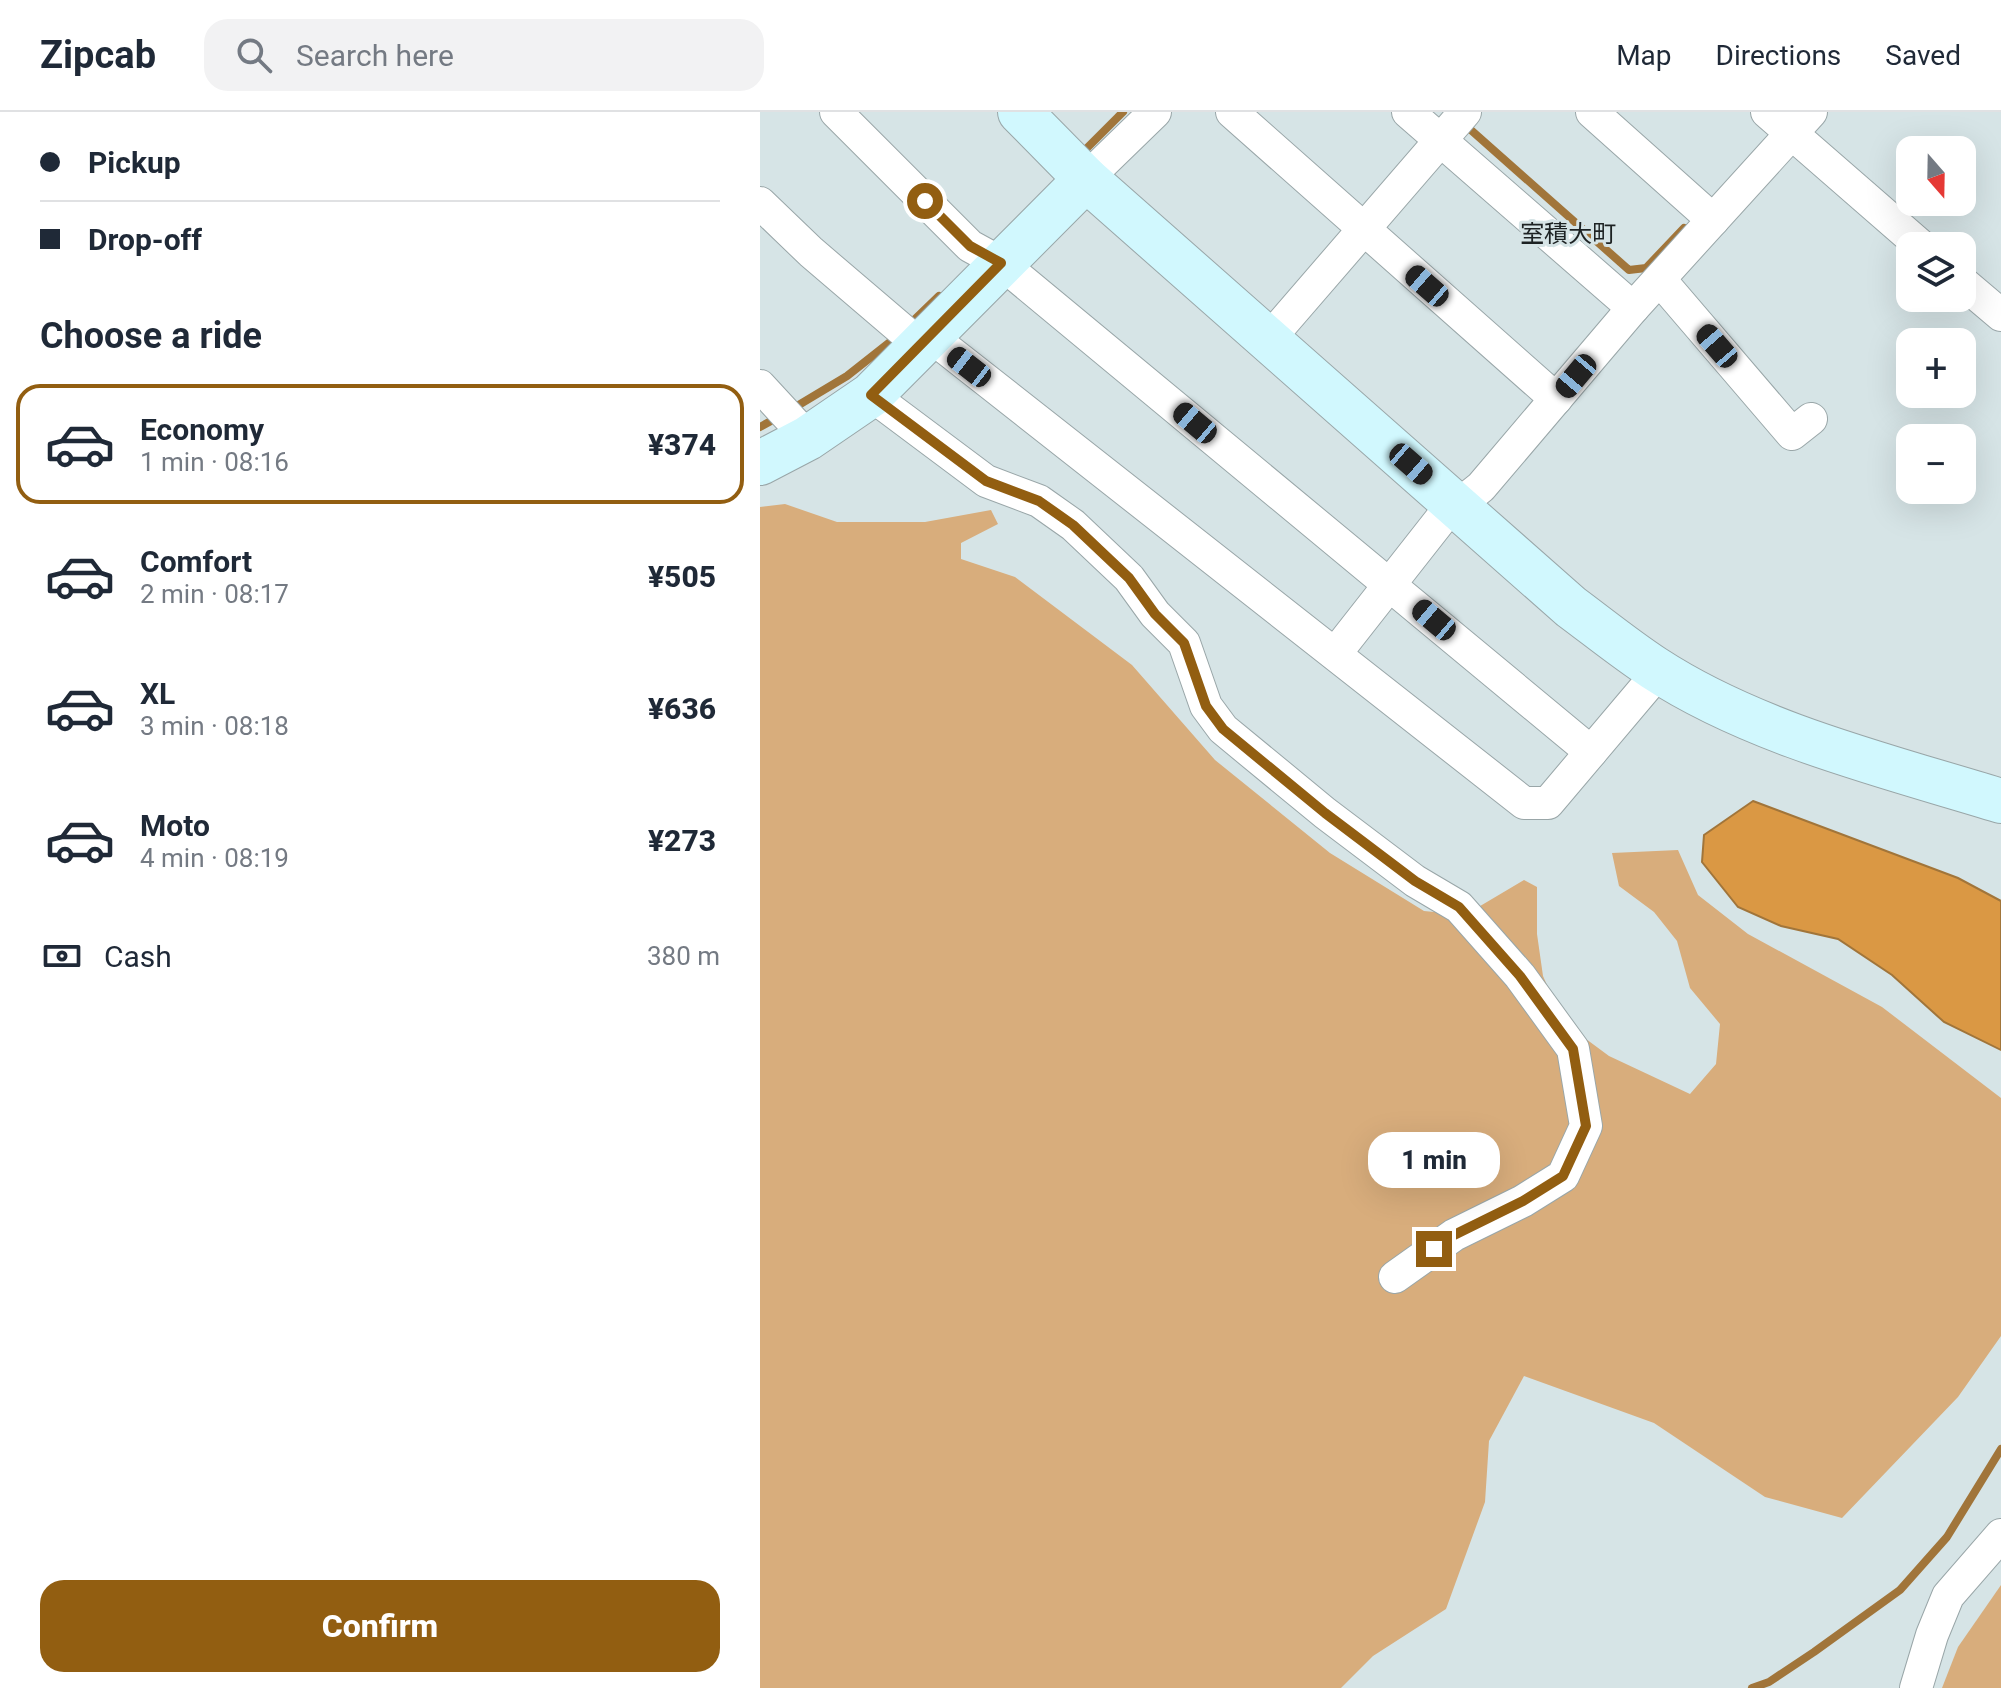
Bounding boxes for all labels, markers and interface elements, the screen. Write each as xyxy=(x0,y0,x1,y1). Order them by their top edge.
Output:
search box xyxy=(204,19,764,91)
text: Zipcab xyxy=(40,33,156,77)
icon: search xyxy=(232,33,276,77)
text: Search here xyxy=(296,38,454,73)
text: Map xyxy=(1616,39,1672,72)
text: Directions xyxy=(1716,39,1841,72)
text: Saved xyxy=(1885,39,1961,72)
north arrow xyxy=(1896,136,1976,216)
map controls xyxy=(1896,136,1976,504)
text: Pickup xyxy=(88,145,181,180)
route start xyxy=(907,183,943,219)
district label: 室積大町 xyxy=(1520,220,1616,248)
text: Drop-off xyxy=(88,222,202,257)
button: layers xyxy=(1896,232,1976,312)
car xyxy=(1401,261,1453,311)
text: Choose a ride xyxy=(40,315,262,357)
car xyxy=(1692,320,1742,372)
button: + xyxy=(1896,328,1976,408)
car xyxy=(943,343,995,391)
car xyxy=(1551,350,1601,402)
car xyxy=(1169,398,1221,448)
icon: car xyxy=(44,408,116,480)
text: Economy xyxy=(140,412,264,447)
button: − xyxy=(1896,424,1976,504)
text: ¥374 xyxy=(648,427,716,462)
car xyxy=(1385,439,1437,489)
text: 1 min · 08:16 xyxy=(140,447,289,477)
icon: car xyxy=(44,540,116,612)
text: Comfort xyxy=(140,544,252,579)
text: ¥505 xyxy=(648,559,716,594)
text: 2 min · 08:17 xyxy=(140,579,289,609)
car xyxy=(1408,595,1460,645)
icon: car xyxy=(44,672,116,744)
text: XL xyxy=(140,676,175,711)
text: ¥636 xyxy=(648,691,716,726)
text: 3 min · 08:18 xyxy=(140,711,289,741)
icon: car xyxy=(44,804,116,876)
text: Moto xyxy=(140,808,210,843)
text: ¥273 xyxy=(648,823,716,858)
text: 4 min · 08:19 xyxy=(140,843,289,873)
icon: cash xyxy=(40,934,84,978)
text: Cash xyxy=(104,939,172,974)
text: 380 m xyxy=(647,941,720,971)
callout: 1 min xyxy=(1368,1133,1500,1189)
text: 1 min xyxy=(1401,1145,1467,1175)
route end xyxy=(1416,1231,1452,1267)
button: Confirm xyxy=(40,1580,720,1672)

